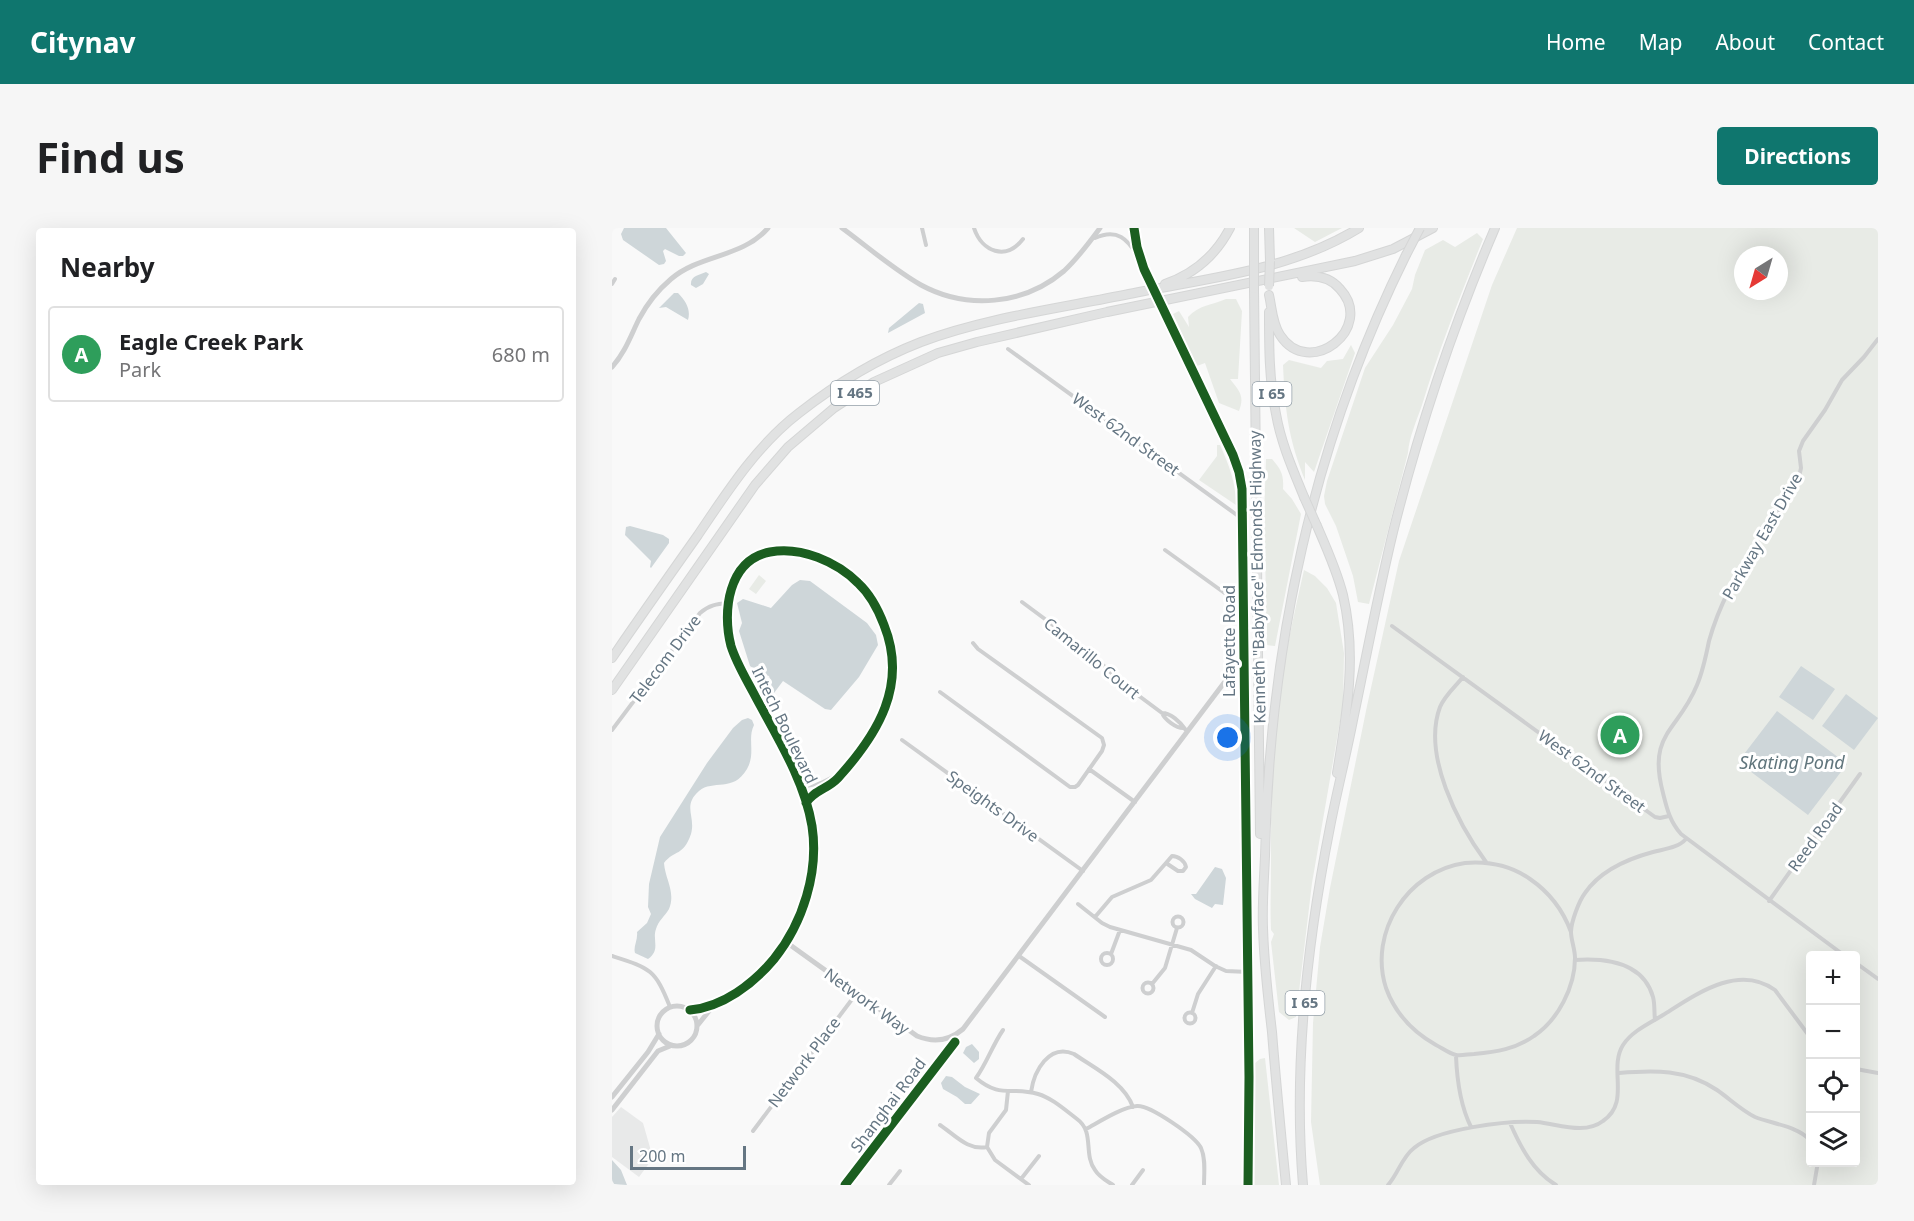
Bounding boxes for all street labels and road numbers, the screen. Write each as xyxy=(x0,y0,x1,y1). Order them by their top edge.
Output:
road number: I 465 xyxy=(831,381,879,405)
road number: I 65 xyxy=(1252,382,1292,406)
street label: West 62nd Street xyxy=(1068,387,1184,481)
street label: Kenneth "Babyface" Edmonds Highway xyxy=(1243,429,1271,724)
street label: Parkway East Drive xyxy=(1717,469,1807,603)
street label: Lafayette Road xyxy=(1218,585,1240,697)
street label: Telecom Drive xyxy=(624,610,706,708)
street label: Camarillo Court xyxy=(1039,612,1145,704)
street label: Intech Boulevard xyxy=(747,663,823,787)
street label: West 62nd Street xyxy=(1534,724,1650,818)
street label: Speights Drive xyxy=(943,765,1043,847)
street label: Reed Road xyxy=(1782,798,1848,876)
street label: Network Way xyxy=(820,963,915,1040)
road number: I 65 xyxy=(1286,991,1324,1015)
street label: Network Place xyxy=(763,1012,845,1112)
street label: Shanghai Road xyxy=(845,1053,931,1157)

